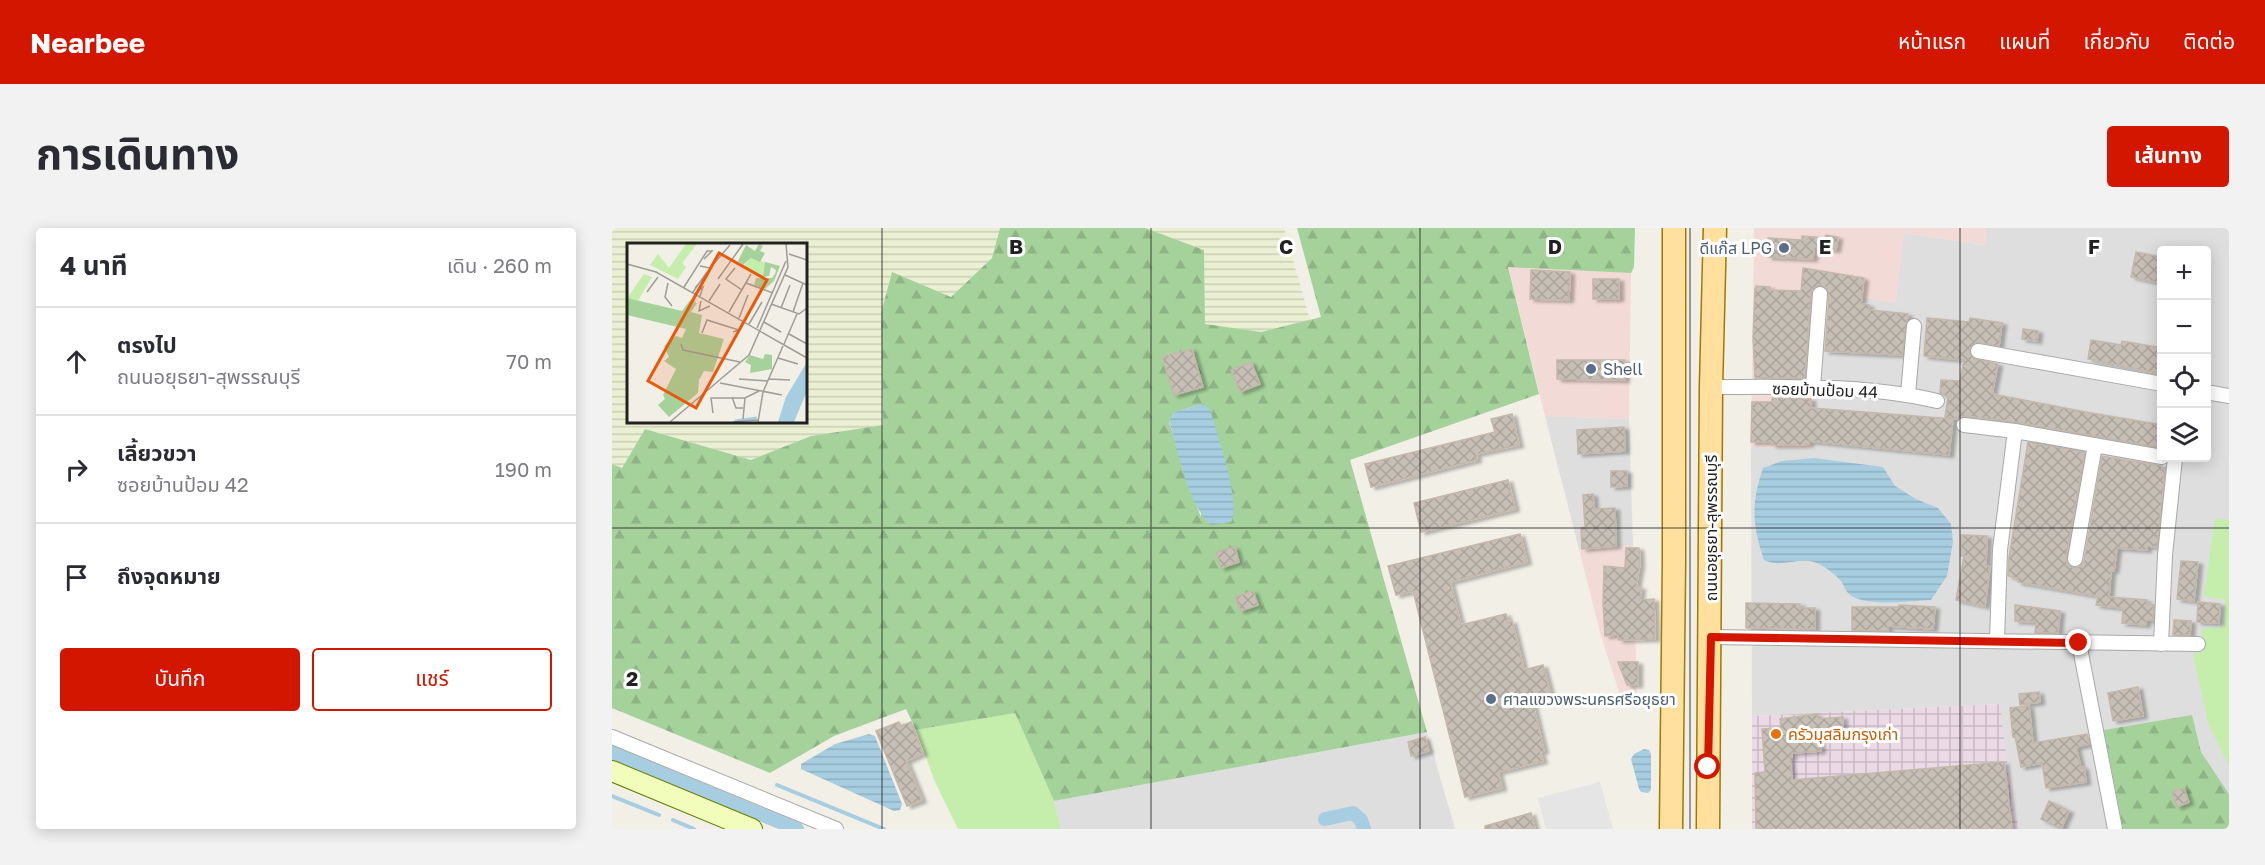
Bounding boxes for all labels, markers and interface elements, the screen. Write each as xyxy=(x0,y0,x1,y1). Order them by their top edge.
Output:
text: Nearbee xyxy=(30,26,145,59)
text: หน้าแรก xyxy=(1898,28,1966,54)
text: แผนที่ xyxy=(1999,28,2050,54)
text: เกี่ยวกับ xyxy=(2083,28,2150,54)
text: ติดต่อ xyxy=(2183,28,2235,54)
button: เส้นทาง xyxy=(2107,126,2229,187)
text: การเดินทาง xyxy=(36,128,239,178)
text: B xyxy=(1009,234,1023,258)
text: C xyxy=(1279,234,1293,258)
text: D xyxy=(1548,234,1562,258)
text: E xyxy=(1819,234,1831,258)
text: F xyxy=(2088,234,2100,258)
place label: ดีแก๊ส LPG xyxy=(1699,238,1772,258)
marker: ดีแก๊ส LPG xyxy=(1777,241,1791,255)
inset map xyxy=(627,243,807,423)
map controls xyxy=(2157,246,2211,462)
button: + xyxy=(2157,246,2211,300)
text: 4 นาที xyxy=(60,250,128,281)
text: เดิน · 260 m xyxy=(447,253,552,277)
button: − xyxy=(2157,300,2211,354)
text: ตรงไป xyxy=(117,331,177,358)
icon: ahead xyxy=(60,345,93,378)
text: 70 m xyxy=(506,349,552,373)
button: locate xyxy=(2157,354,2211,408)
place label: Shell xyxy=(1603,359,1643,379)
marker: Shell xyxy=(1584,362,1598,376)
text: ถนนอยุธยา-สุพรรณบุรี xyxy=(117,364,300,388)
street label: ซอยบ้านป้อม 44 xyxy=(1772,378,1878,402)
button: layers xyxy=(2157,408,2211,462)
text: เลี้ยวขวา xyxy=(117,439,197,466)
icon: right xyxy=(60,453,93,486)
street label: ถนนอยุธยา-สุพรรณบุรี xyxy=(1701,454,1721,601)
text: 190 m xyxy=(495,457,552,481)
text: ซอยบ้านป้อม 42 xyxy=(117,472,249,496)
icon: arrive xyxy=(60,561,93,594)
text: ถึงจุดหมาย xyxy=(117,562,221,589)
route end xyxy=(2065,629,2091,655)
button: บันทึก xyxy=(60,648,300,711)
button: แชร์ xyxy=(312,648,552,711)
text: 2 xyxy=(626,666,638,690)
place label: ศาลแขวงพระนครศรีอยุธยา xyxy=(1503,689,1676,709)
marker: ศาลแขวงพระนครศรีอยุธยา xyxy=(1484,692,1498,706)
place label: ครัวมุสลิมกรุงเก่า xyxy=(1788,724,1898,744)
marker: ครัวมุสลิมกรุงเก่า xyxy=(1769,727,1783,741)
route start xyxy=(1694,753,1720,779)

